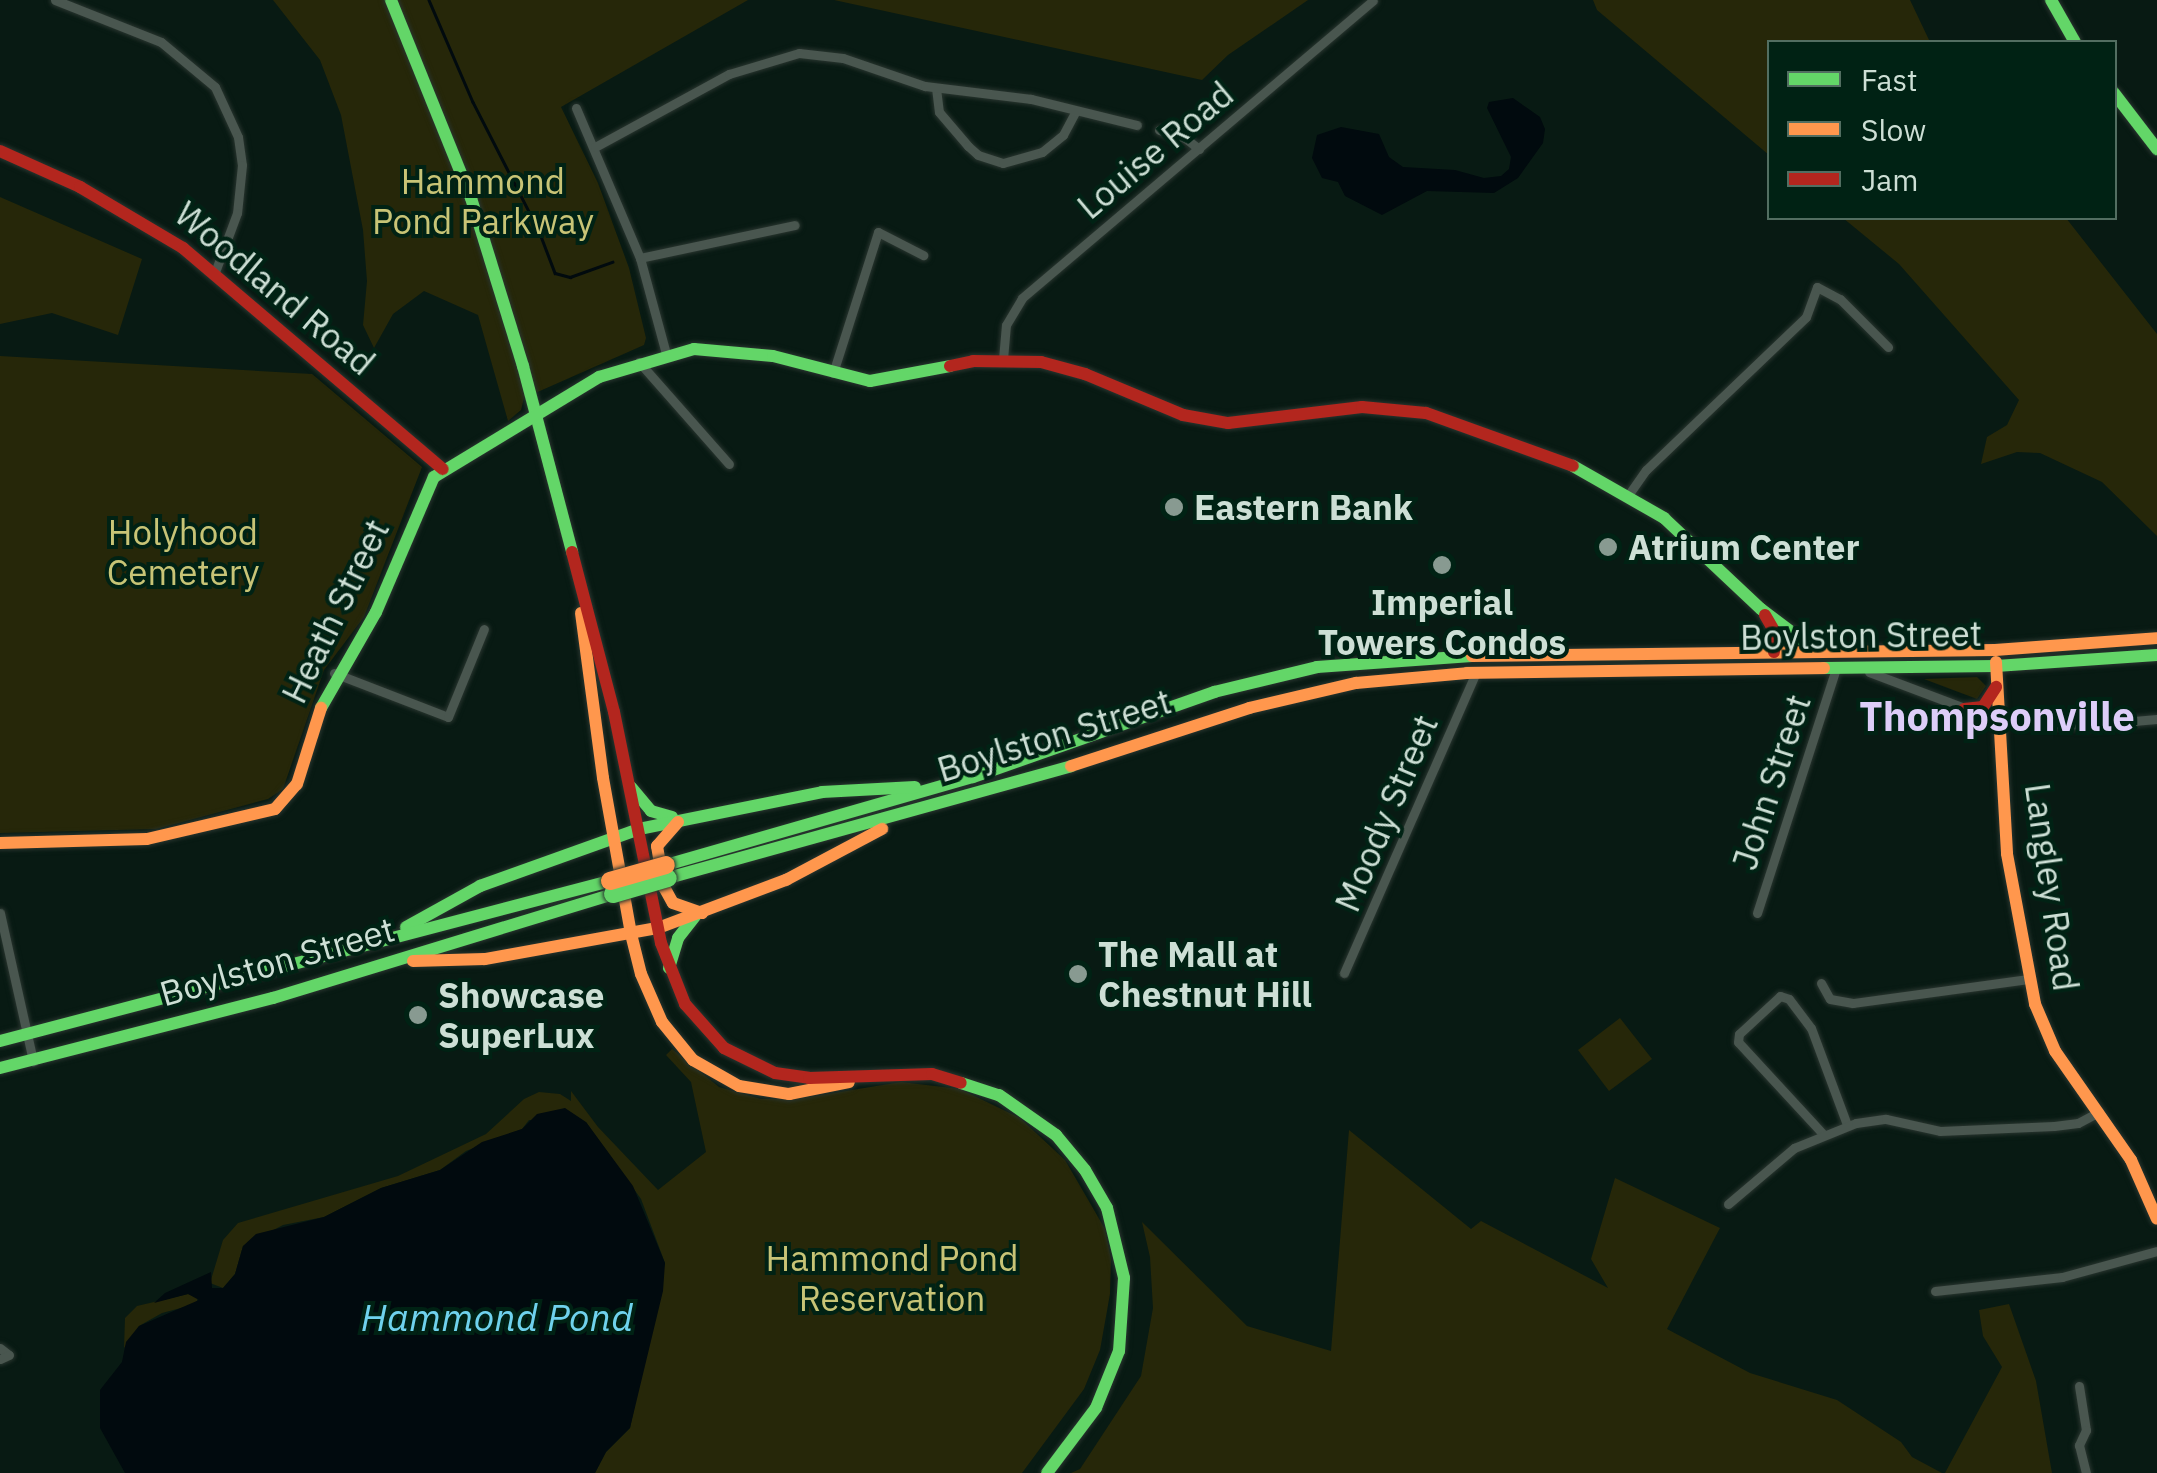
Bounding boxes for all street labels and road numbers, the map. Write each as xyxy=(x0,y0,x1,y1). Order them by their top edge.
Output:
street label: Louise Road xyxy=(1069,73,1241,227)
street label: Woodland Road xyxy=(167,192,383,384)
street label: Heath Street xyxy=(272,512,398,710)
street label: Boylston Street xyxy=(1740,612,1982,658)
street label: Boylston Street xyxy=(932,680,1176,790)
street label: John Street xyxy=(1723,689,1819,875)
street label: Moody Street xyxy=(1326,708,1446,918)
street label: Langley Road xyxy=(2017,780,2087,994)
street label: Boylston Street xyxy=(155,907,399,1015)

